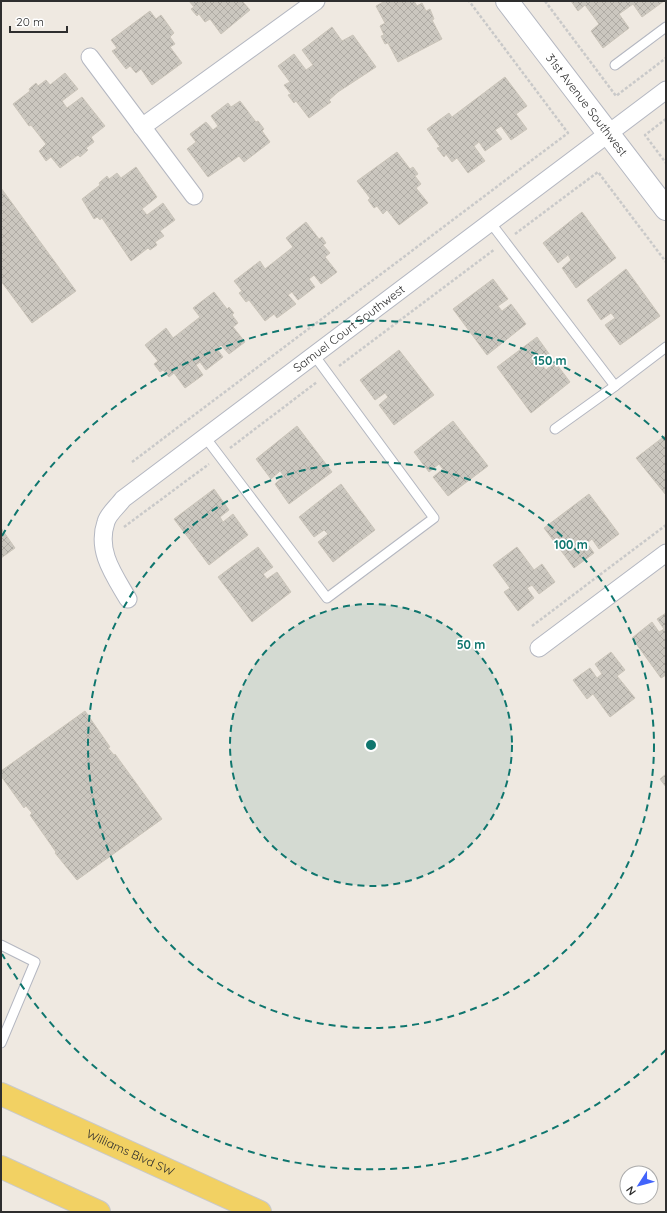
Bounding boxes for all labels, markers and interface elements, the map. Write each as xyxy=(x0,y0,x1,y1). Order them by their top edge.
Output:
scale bar xyxy=(10,8,67,34)
text: 20 m xyxy=(16,14,44,29)
street label: 31st Avenue Southwest xyxy=(543,50,631,159)
street label: Samuel Court Southwest xyxy=(290,281,408,375)
text: 150 m xyxy=(533,353,567,368)
text: 100 m xyxy=(554,537,588,552)
text: 50 m xyxy=(457,637,485,652)
centre of rings xyxy=(364,738,378,752)
street label: Williams Blvd SW xyxy=(84,1126,177,1179)
north arrow xyxy=(619,1165,659,1205)
text: N xyxy=(623,1183,639,1198)

